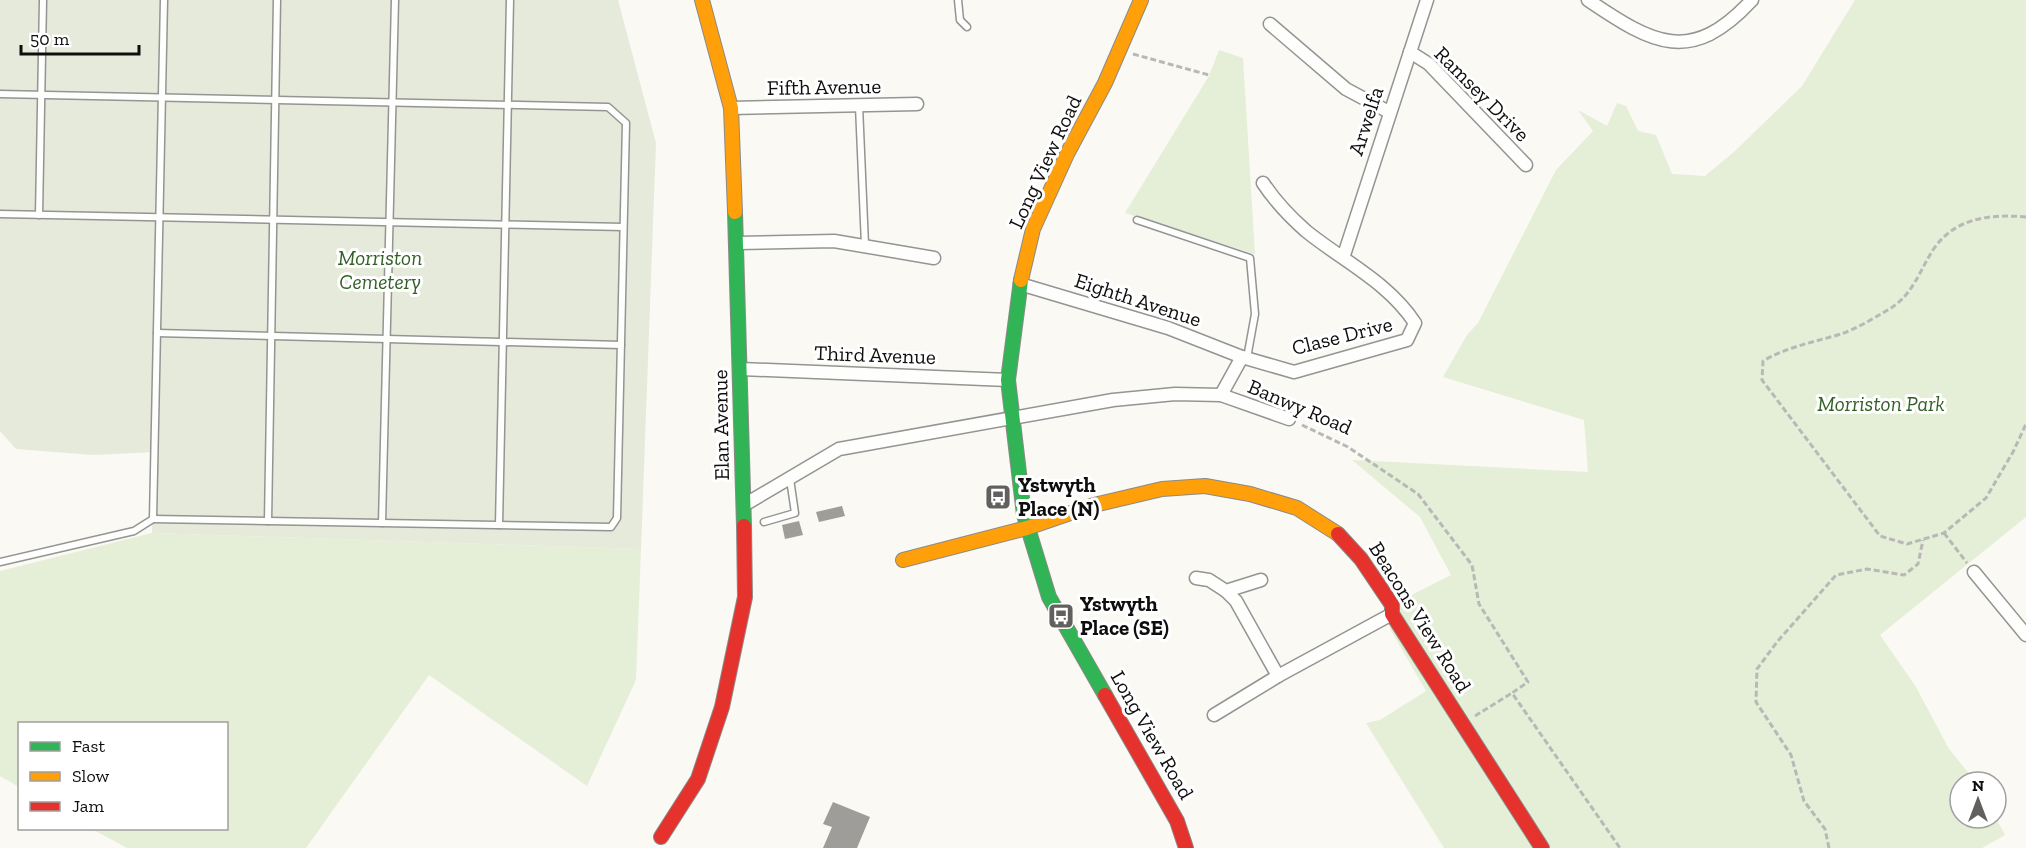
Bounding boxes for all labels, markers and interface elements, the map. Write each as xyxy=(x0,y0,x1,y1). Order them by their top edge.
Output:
scale bar xyxy=(21,18,140,56)
text: 50 m xyxy=(30,28,70,50)
street label: Ramsey Drive xyxy=(1430,41,1535,147)
street label: Fifth Avenue xyxy=(767,73,881,100)
street label: Arwelfa xyxy=(1343,83,1388,158)
street label: Long View Road xyxy=(1003,91,1087,232)
park label: Morriston Cemetery xyxy=(338,245,422,294)
street label: Eighth Avenue xyxy=(1072,267,1205,332)
street label: Clase Drive xyxy=(1289,311,1395,360)
street label: Third Avenue xyxy=(814,340,936,369)
street label: Elan Avenue xyxy=(707,369,734,481)
street label: Banwy Road xyxy=(1244,373,1356,440)
park label: Morriston Park xyxy=(1817,391,1945,416)
place label: Ystwyth Place (N) xyxy=(1018,472,1099,521)
bus stop icon: Ystwyth Place (N) xyxy=(983,482,1013,512)
street label: Beacons View Road xyxy=(1364,537,1477,697)
place label: Ystwyth Place (SE) xyxy=(1080,591,1169,640)
bus stop icon: Ystwyth Place (SE) xyxy=(1046,601,1076,631)
street label: Long View Road xyxy=(1106,666,1200,804)
legend xyxy=(18,722,228,830)
text: Fast xyxy=(72,735,105,757)
text: Slow xyxy=(72,765,109,787)
north arrow xyxy=(1948,770,2008,830)
text: N xyxy=(1972,776,1984,795)
text: Jam xyxy=(72,795,104,817)

